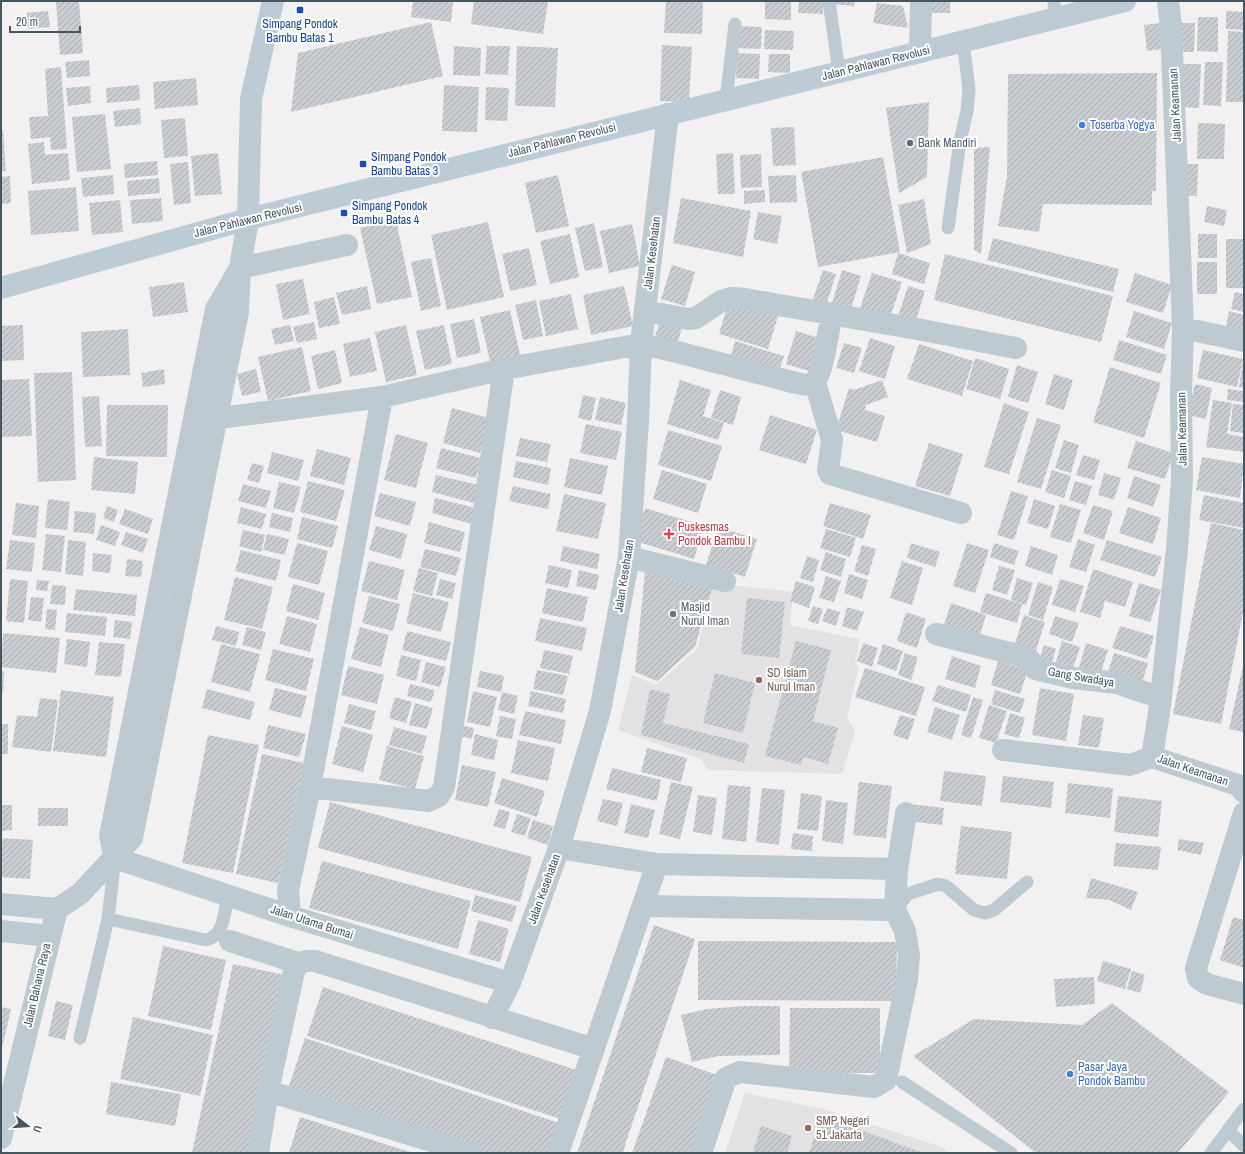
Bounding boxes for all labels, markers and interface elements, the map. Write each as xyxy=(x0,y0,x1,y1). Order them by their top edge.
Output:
marker: Simpang Pondok Bambu Batas 1 xyxy=(295,5,305,15)
scale bar xyxy=(10,8,80,34)
text: 20 m xyxy=(16,14,38,30)
place label: Simpang Pondok Bambu Batas 1 xyxy=(262,16,338,46)
street label: Jalan Pahlawan Revolusi xyxy=(820,42,932,84)
street label: Jalan Keamanan xyxy=(1165,68,1185,142)
place label: Toserba Yogya xyxy=(1090,117,1155,133)
street label: Jalan Pahlawan Revolusi xyxy=(506,119,618,161)
marker: Toserba Yogya xyxy=(1077,120,1087,130)
place label: Bank Mandiri xyxy=(918,135,977,151)
marker: Bank Mandiri xyxy=(905,138,915,148)
place label: Simpang Pondok Bambu Batas 3 xyxy=(371,149,447,179)
marker: Simpang Pondok Bambu Batas 3 xyxy=(358,159,368,169)
place label: Simpang Pondok Bambu Batas 4 xyxy=(352,198,428,228)
street label: Jalan Pahlawan Revolusi xyxy=(192,199,304,241)
marker: Simpang Pondok Bambu Batas 4 xyxy=(339,208,349,218)
street label: Jalan Kesehatan xyxy=(640,216,664,290)
street label: Jalan Keamanan xyxy=(1173,392,1191,466)
place label: Puskesmas Pondok Bambu I xyxy=(678,519,751,549)
marker: Puskesmas Pondok Bambu I xyxy=(663,528,675,540)
street label: Jalan Kesehatan xyxy=(610,539,638,613)
place label: Masjid Nurul Iman xyxy=(681,599,729,629)
marker: Masjid Nurul Iman xyxy=(668,609,678,619)
street label: Gang Swadaya xyxy=(1046,663,1116,691)
place label: SD Islam Nurul Iman xyxy=(767,665,815,695)
marker: SD Islam Nurul Iman xyxy=(754,675,764,685)
street label: Jalan Keamanan xyxy=(1155,750,1231,790)
street label: Jalan Kesehatan xyxy=(524,852,564,926)
street label: Jalan Utama Bumai xyxy=(268,901,356,943)
street label: Jalan Bahana Raya xyxy=(20,941,55,1029)
place label: Pasar Jaya Pondok Bambu xyxy=(1078,1059,1145,1089)
marker: Pasar Jaya Pondok Bambu xyxy=(1065,1069,1075,1079)
north arrow xyxy=(8,1106,48,1146)
place label: SMP Negeri 51 Jakarta xyxy=(816,1113,869,1143)
marker: SMP Negeri 51 Jakarta xyxy=(803,1123,813,1133)
text: U xyxy=(30,1124,45,1134)

